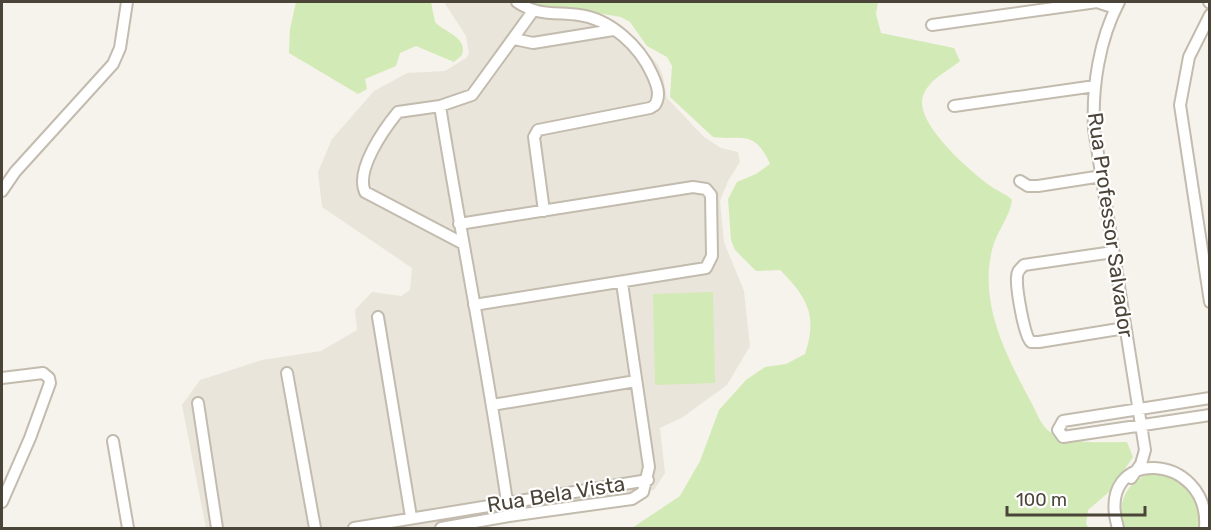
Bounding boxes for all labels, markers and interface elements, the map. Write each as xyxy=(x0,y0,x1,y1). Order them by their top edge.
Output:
street label: Rua Professor Salvador xyxy=(1083,111,1139,339)
street label: Rua Bela Vista xyxy=(485,471,627,517)
scale bar xyxy=(1007,479,1145,517)
text: 100 m xyxy=(1016,489,1067,511)

